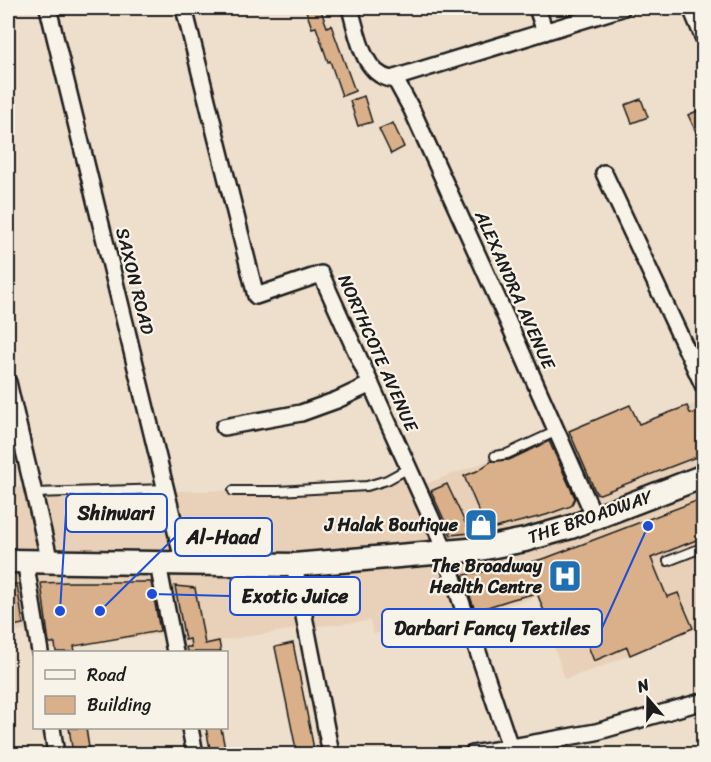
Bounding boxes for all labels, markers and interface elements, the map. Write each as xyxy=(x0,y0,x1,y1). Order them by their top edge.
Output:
street label: ALEXANDRA AVENUE xyxy=(465,204,565,376)
street label: SAXON ROAD xyxy=(106,224,164,338)
street label: NORTHCOTE AVENUE xyxy=(329,269,428,438)
street label: THE BROADWAY xyxy=(523,480,658,553)
callout: Shinwari xyxy=(66,494,167,532)
text: Shinwari xyxy=(77,496,156,531)
shop icon: J Halak Boutique xyxy=(463,507,499,543)
place label: J Halak Boutique xyxy=(324,509,459,541)
callout: Al-Haad xyxy=(175,518,272,556)
text: Al-Haad xyxy=(186,520,261,555)
place label: The Broadway Health Centre xyxy=(429,550,543,603)
hospital icon: The Broadway Health Centre xyxy=(547,558,583,594)
callout: Exotic Juice xyxy=(230,577,360,615)
text: Exotic Juice xyxy=(242,579,349,614)
callout: Darbari Fancy Textiles xyxy=(382,609,602,647)
text: Darbari Fancy Textiles xyxy=(394,611,591,646)
legend xyxy=(33,651,228,729)
text: Road xyxy=(87,659,127,691)
north arrow xyxy=(618,669,678,729)
text: N xyxy=(632,670,654,701)
text: Building xyxy=(87,689,151,721)

